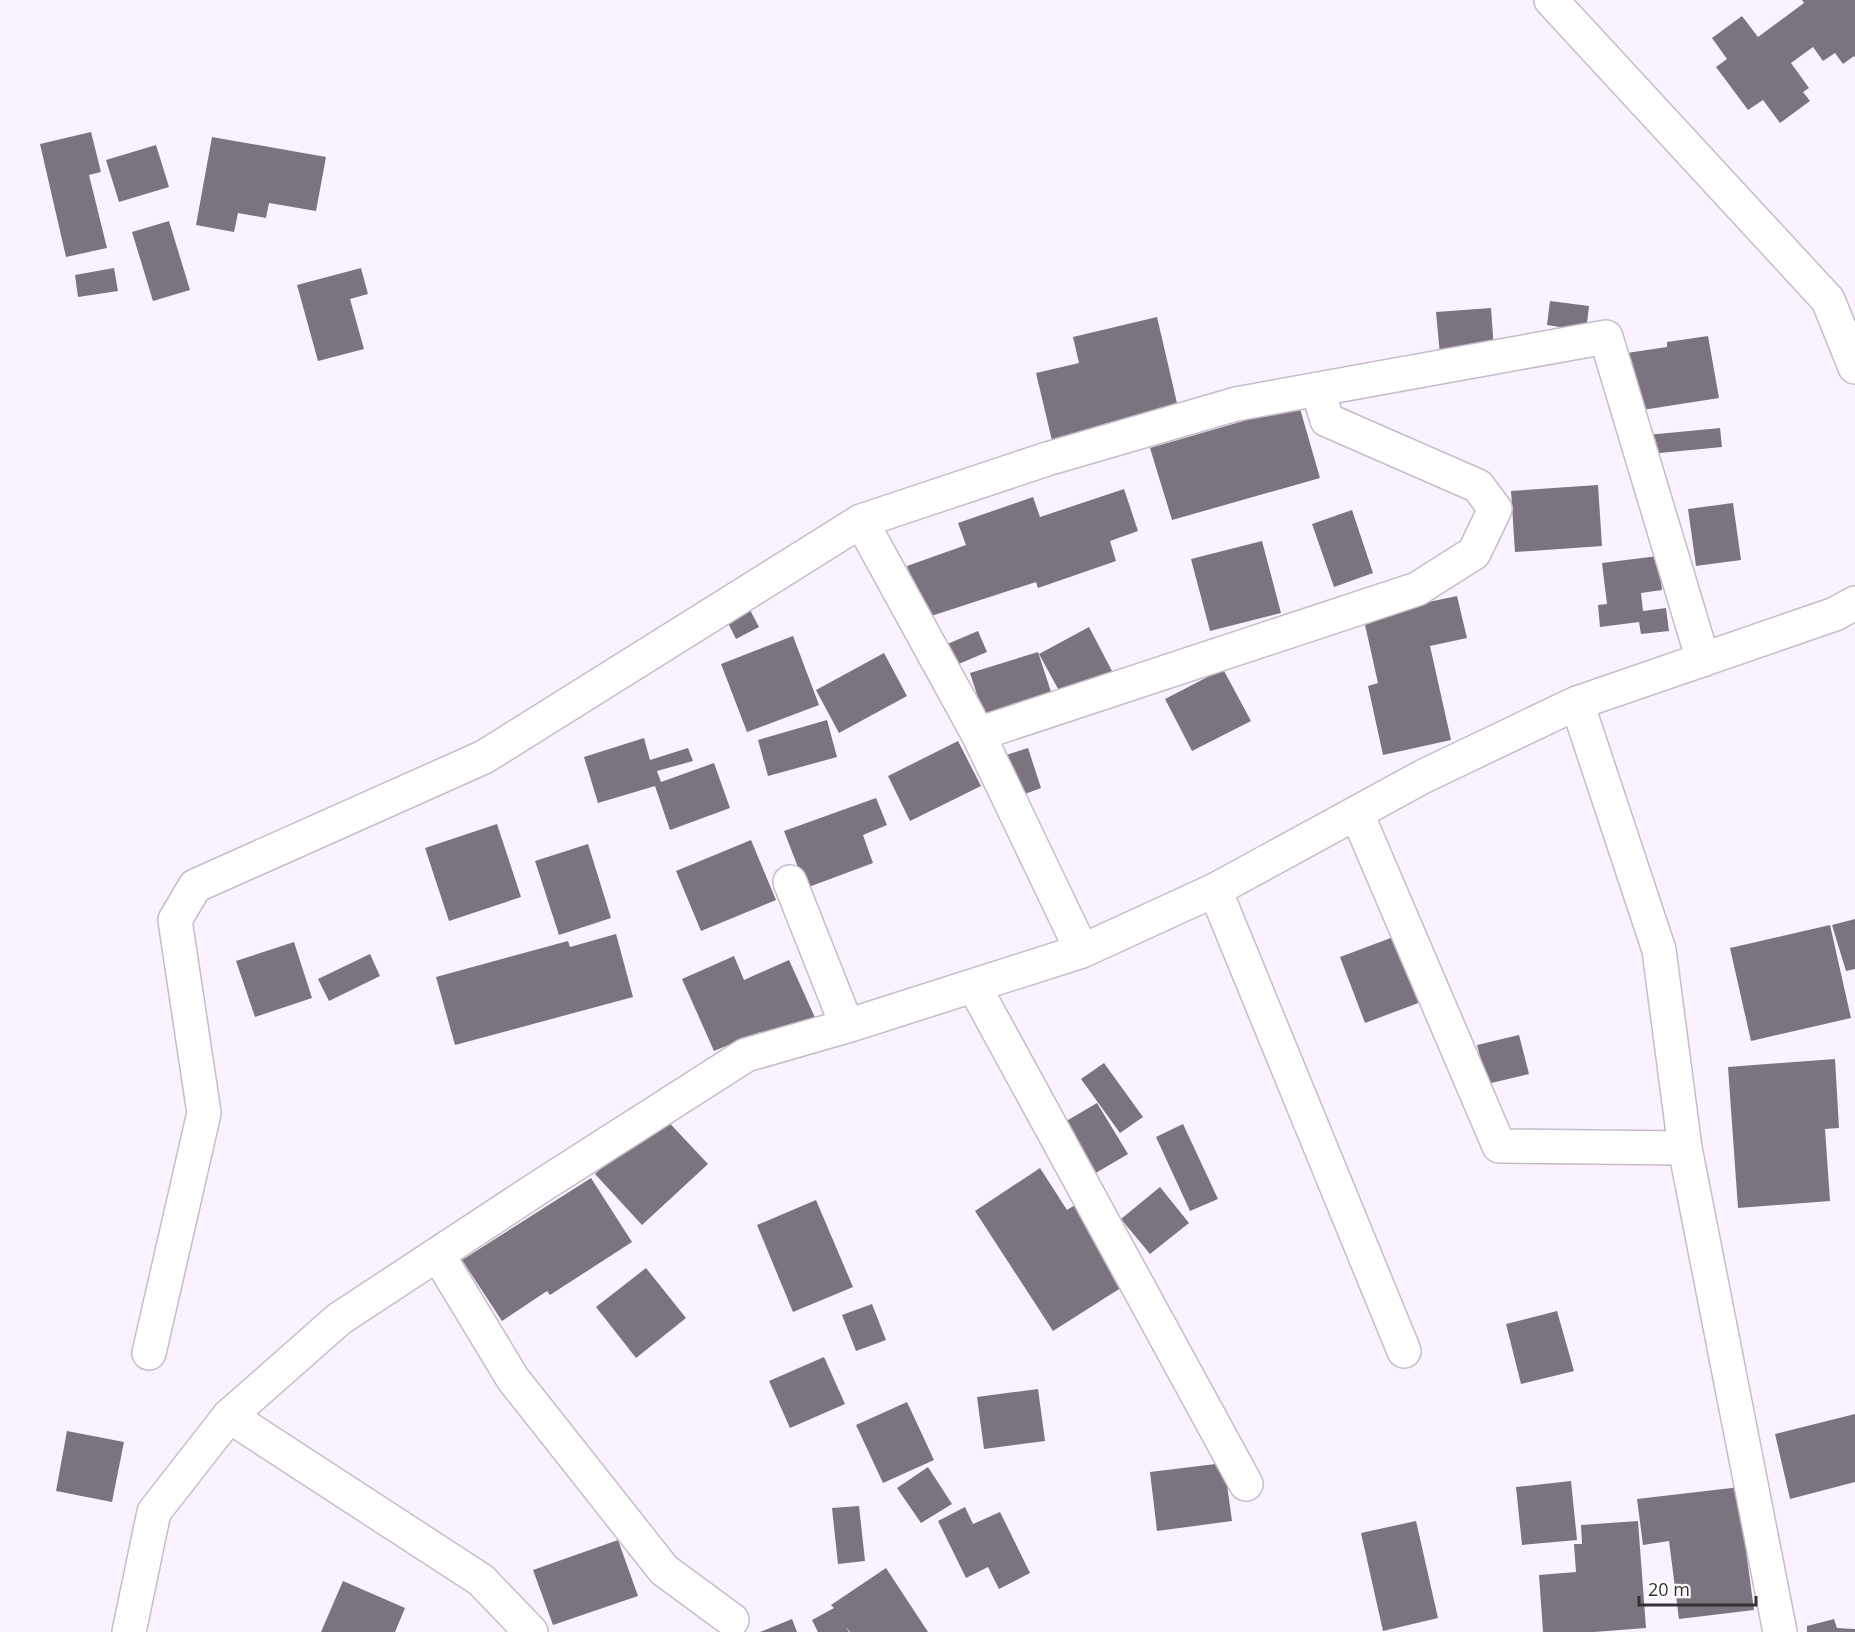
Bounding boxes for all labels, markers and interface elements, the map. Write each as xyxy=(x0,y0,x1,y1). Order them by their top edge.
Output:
scale bar xyxy=(1639,1569,1756,1607)
text: 20 m xyxy=(1648,1577,1690,1601)

